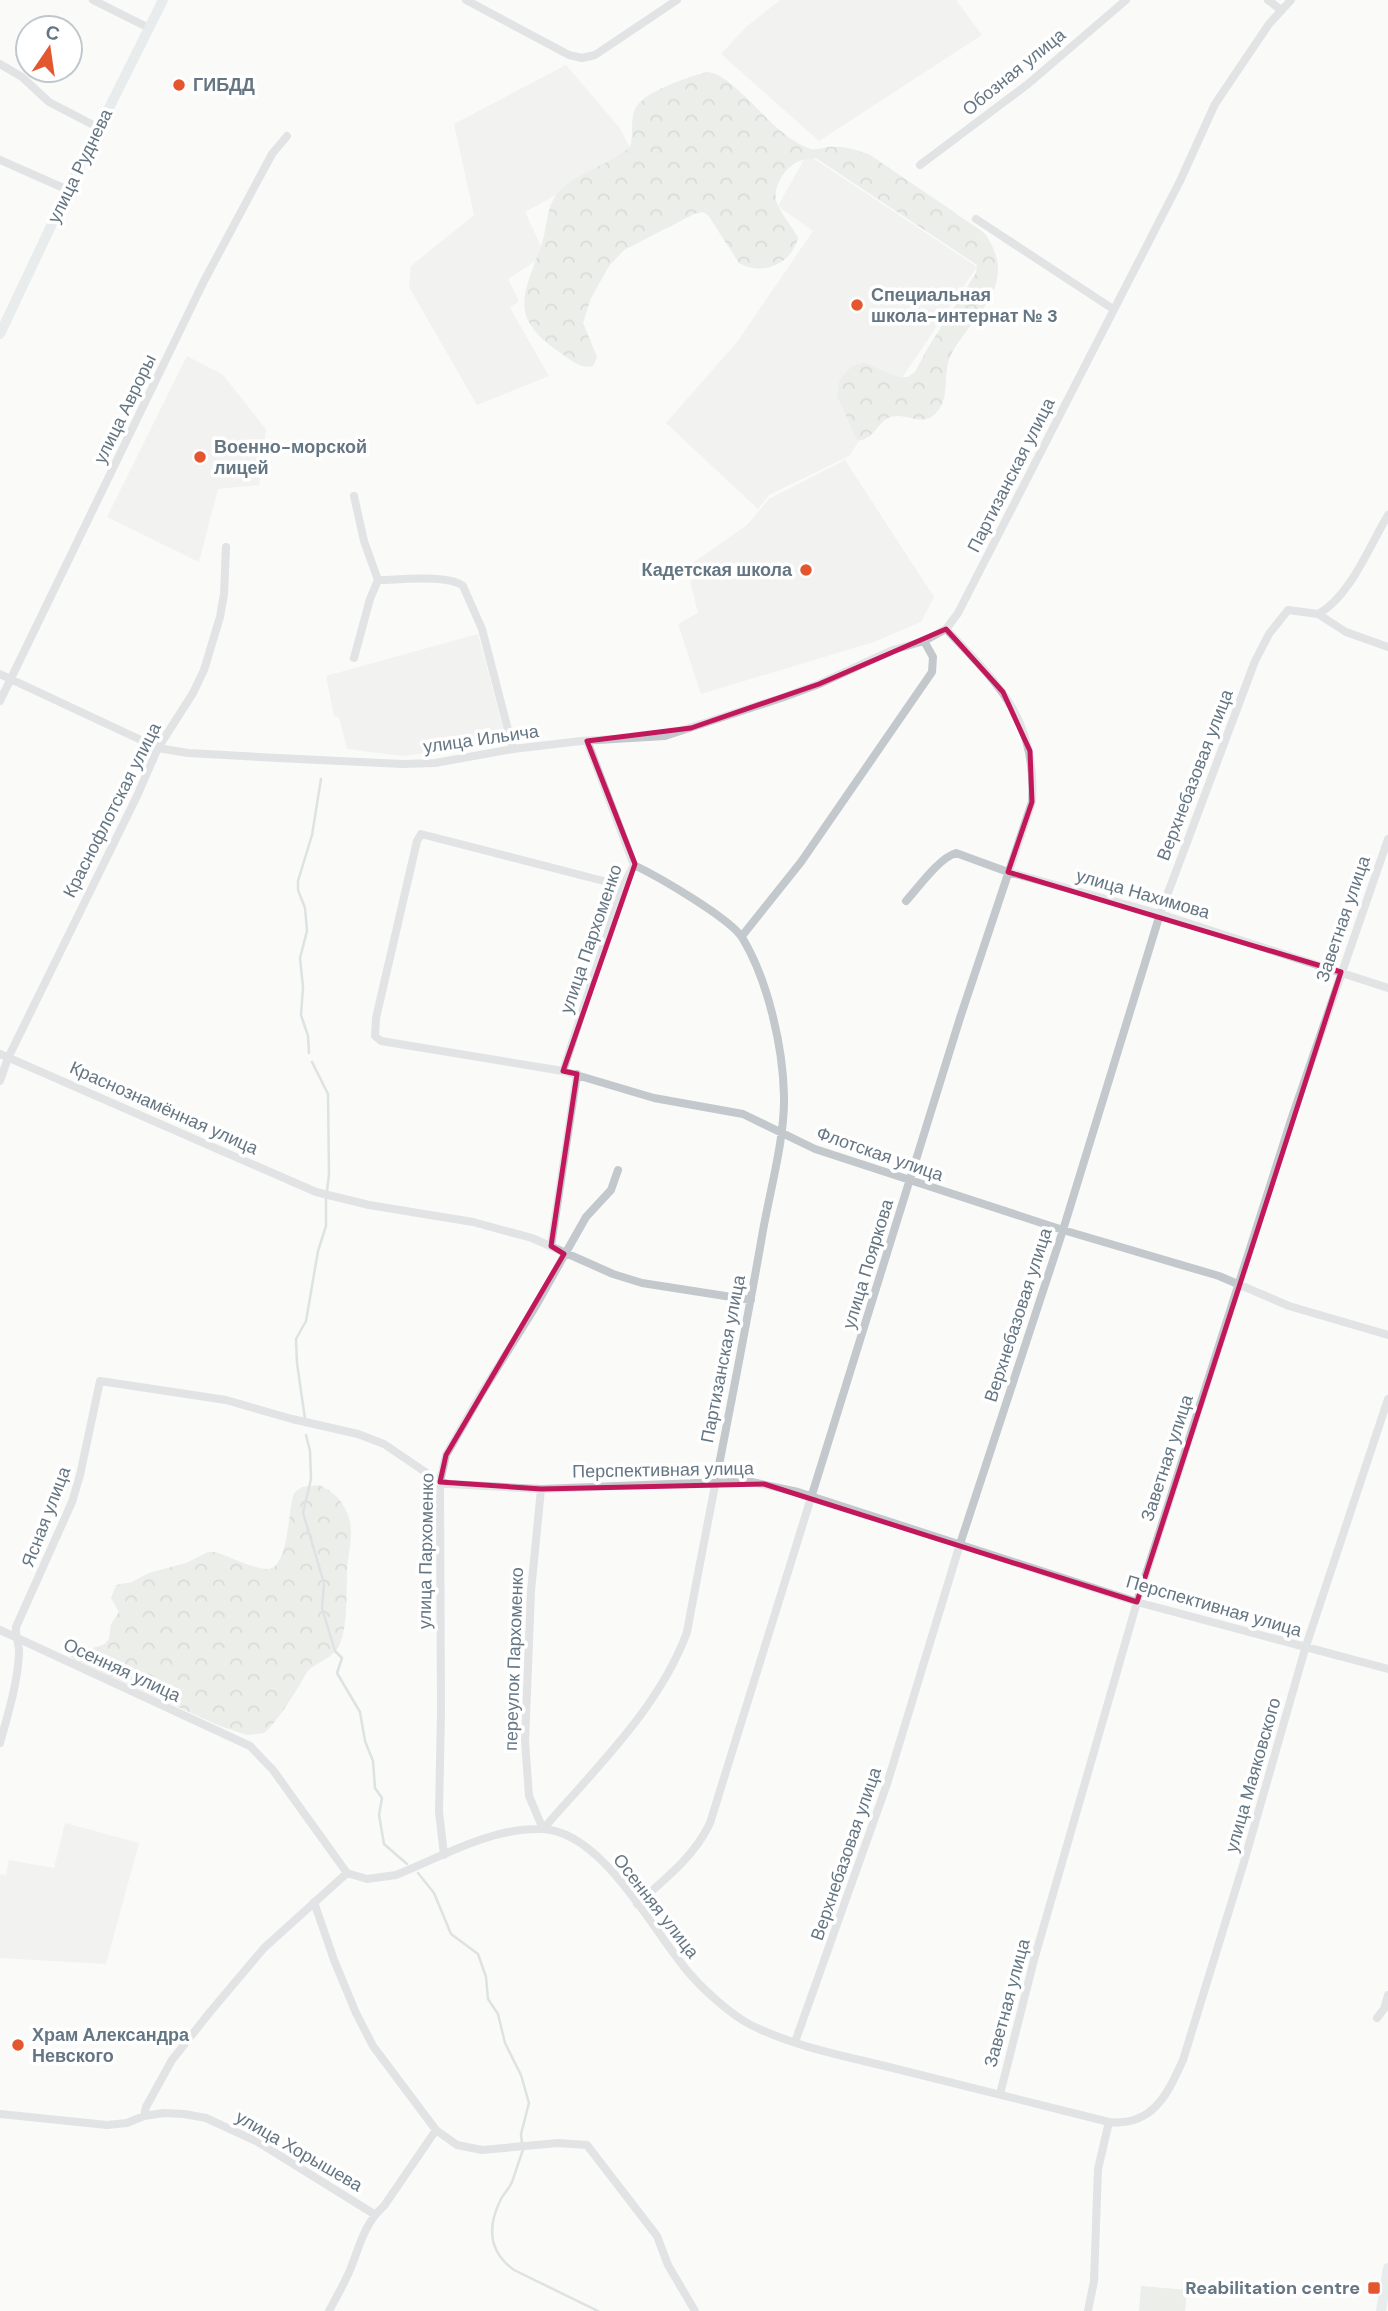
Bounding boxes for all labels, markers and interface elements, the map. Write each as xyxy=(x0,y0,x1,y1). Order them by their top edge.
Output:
north arrow xyxy=(14,14,84,84)
text: С xyxy=(43,19,62,47)
street label: Обозная улица xyxy=(957,22,1071,121)
place label: ГИБДД xyxy=(193,73,255,97)
marker: ГИБДД xyxy=(171,77,187,93)
street label: улица Руднева xyxy=(42,104,119,227)
place label: Специальная школа-интернат № 3 xyxy=(871,283,1058,328)
marker: Специальная школа-интернат № 3 xyxy=(849,297,865,313)
street label: улица Авроры xyxy=(88,350,162,468)
street label: Партизанская улица xyxy=(962,393,1061,556)
place label: Военно-морской лицей xyxy=(214,435,367,480)
marker: Военно-морской лицей xyxy=(192,449,208,465)
place label: Кадетская школа xyxy=(641,558,793,582)
marker: Кадетская школа xyxy=(798,562,814,578)
street label: Верхнебазовая улица xyxy=(1151,685,1239,864)
street label: Краснофлотская улица xyxy=(57,717,167,902)
street label: улица Ильича xyxy=(422,719,541,759)
street label: Заветная улица xyxy=(1310,852,1376,985)
street label: улица Пархоменко xyxy=(554,861,628,1017)
street label: улица Нахимова xyxy=(1073,863,1214,925)
street label: Краснознамённая улица xyxy=(66,1056,263,1161)
street label: Флотская улица xyxy=(813,1121,948,1187)
street label: улица Пояркова xyxy=(837,1195,899,1332)
street label: Верхнебазовая улица xyxy=(979,1224,1058,1405)
street label: Партизанская улица xyxy=(695,1272,751,1445)
street label: Заветная улица xyxy=(1135,1391,1199,1524)
street label: Перспективная улица xyxy=(572,1456,755,1484)
street label: Ясная улица xyxy=(16,1462,77,1571)
street label: улица Пархоменко xyxy=(413,1473,439,1629)
street label: переулок Пархоменко xyxy=(499,1567,529,1751)
street label: Перспективная улица xyxy=(1123,1569,1306,1643)
street label: Осенняя улица xyxy=(60,1632,185,1708)
street label: улица Маяковского xyxy=(1219,1695,1287,1855)
street label: Верхнебазовая улица xyxy=(805,1763,887,1944)
street label: Осенняя улица xyxy=(608,1849,705,1964)
street label: Заветная улица xyxy=(978,1935,1036,2070)
place label: Храм Александра Невского xyxy=(32,2023,190,2068)
marker: Храм Александра Невского xyxy=(10,2037,26,2053)
street label: улица Хорышева xyxy=(231,2105,368,2198)
place label: Reabilitation centre xyxy=(1185,2276,1360,2300)
marker: Reabilitation centre xyxy=(1366,2280,1382,2296)

